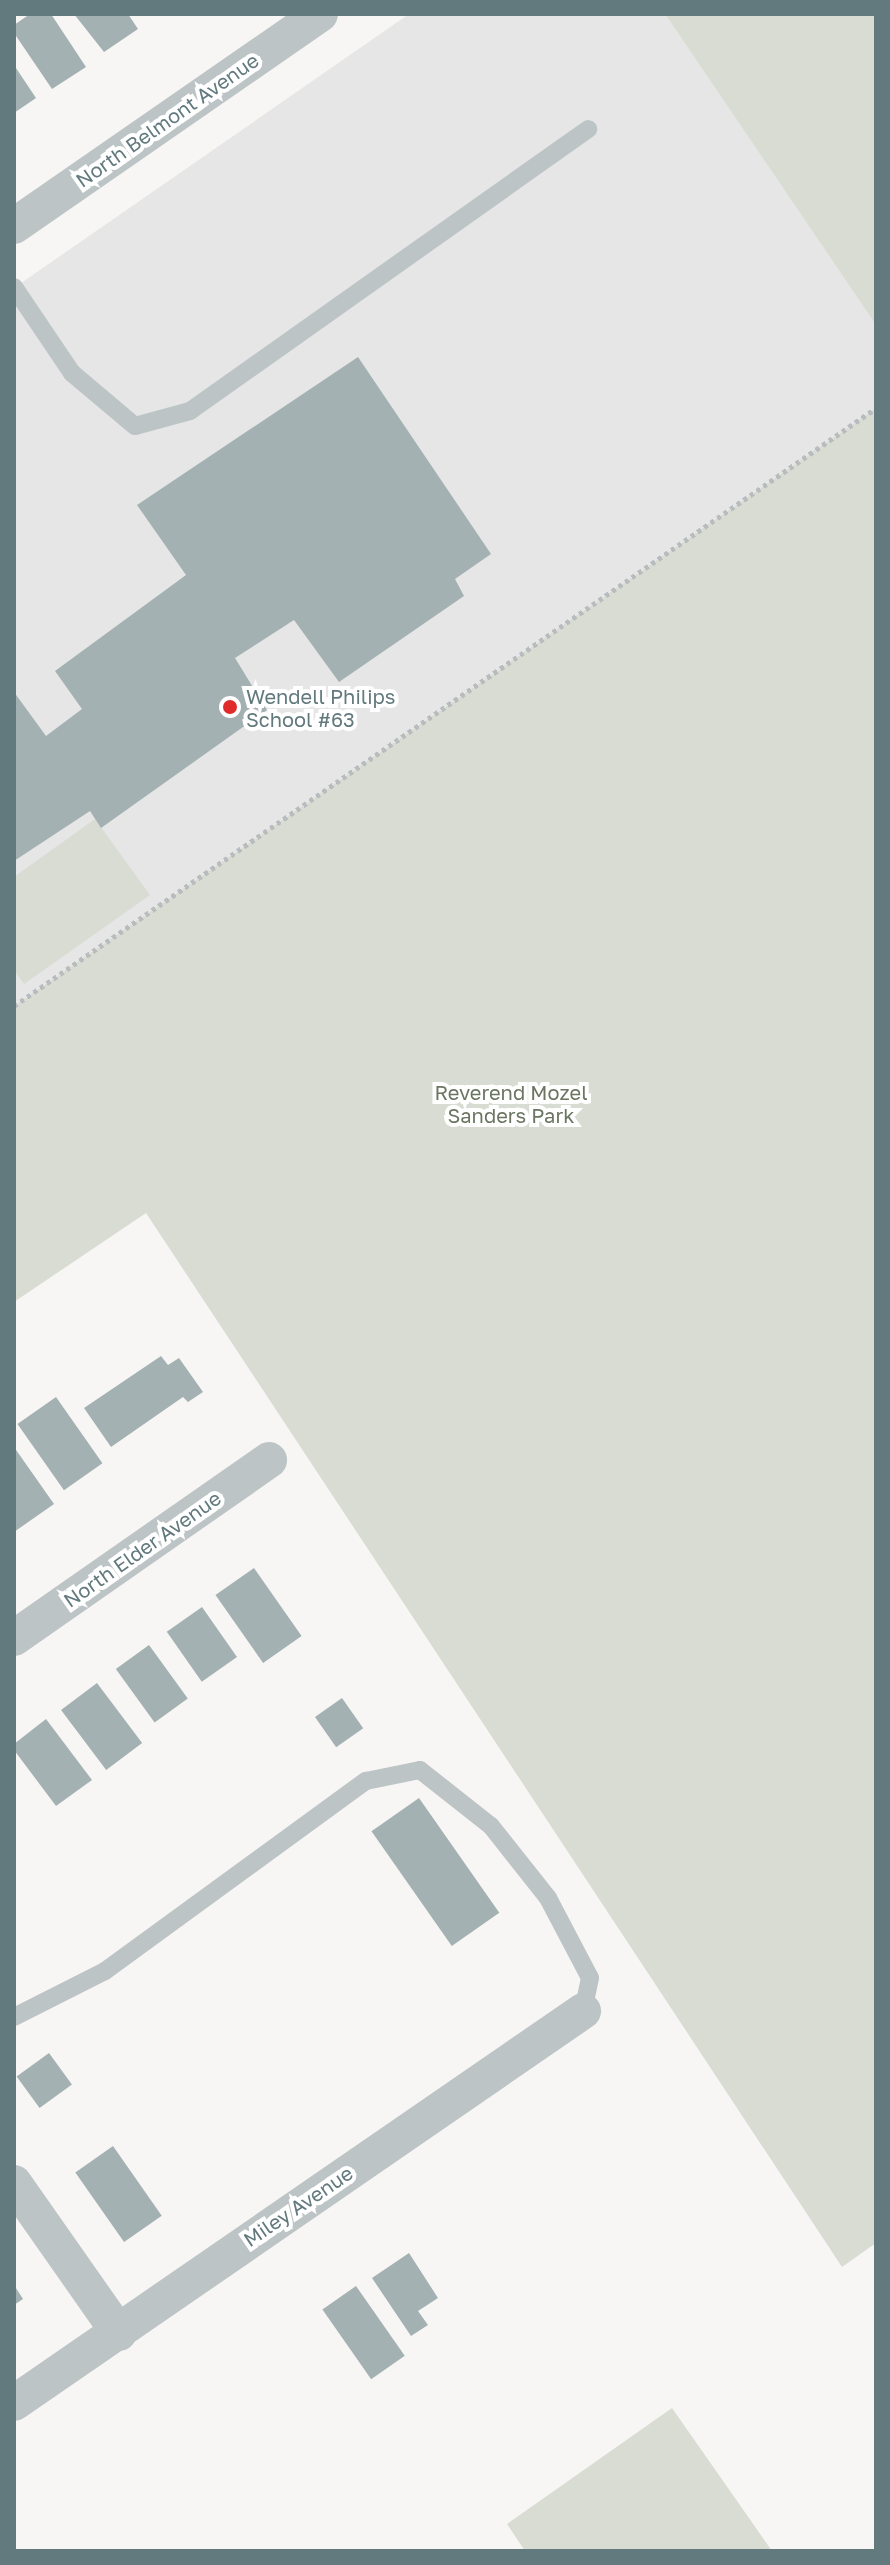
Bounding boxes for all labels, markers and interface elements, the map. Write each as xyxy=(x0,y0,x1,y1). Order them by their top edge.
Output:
street label: North Belmont Avenue xyxy=(71,48,263,192)
place label: Wendell Philips School #63 xyxy=(246,684,395,731)
marker: Wendell Philips School #63 xyxy=(221,698,239,716)
park label: Reverend Mozel Sanders Park xyxy=(434,1081,588,1128)
street label: North Elder Avenue xyxy=(59,1486,225,1612)
street label: Miley Avenue xyxy=(239,2161,357,2251)

